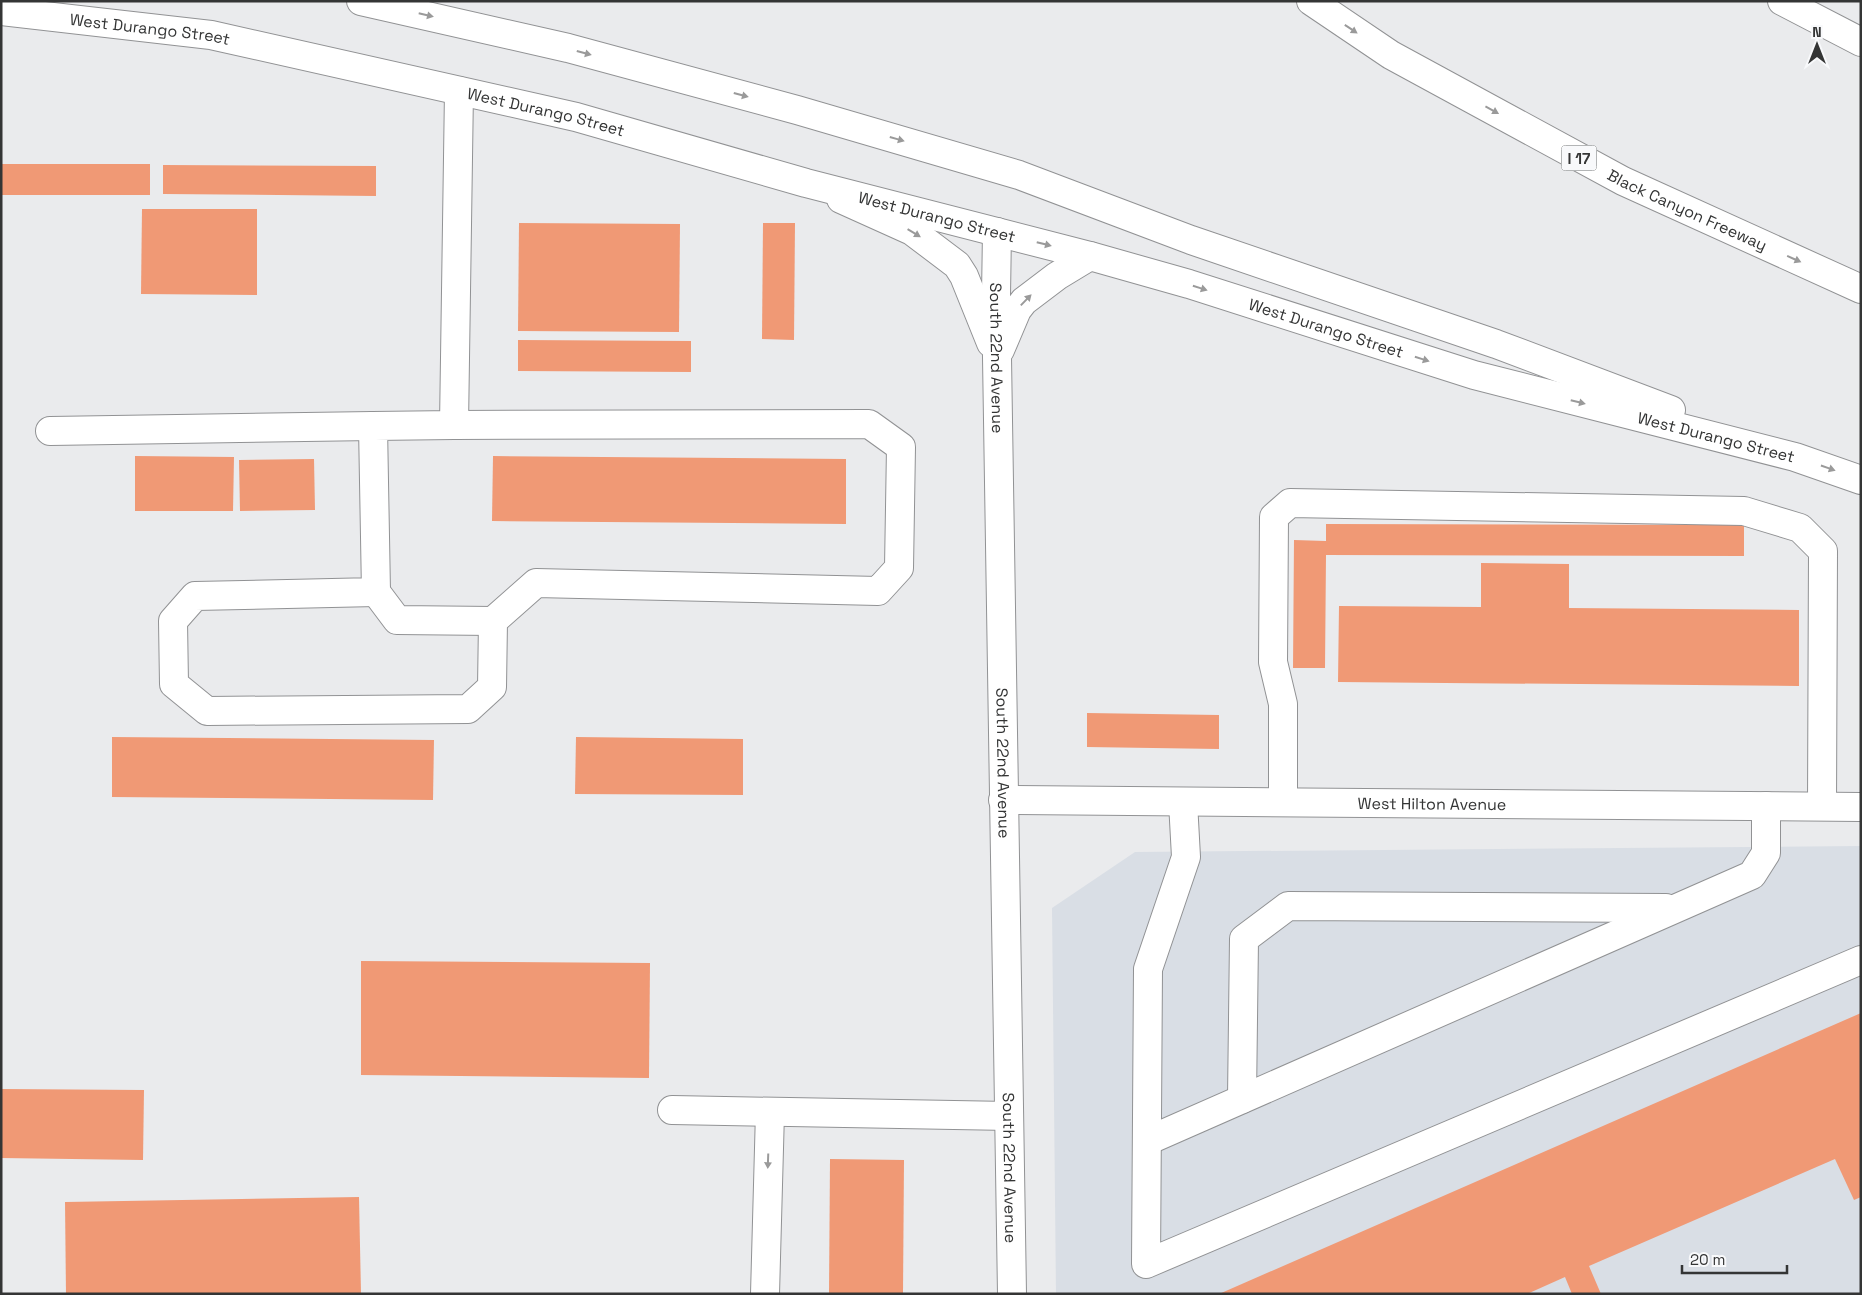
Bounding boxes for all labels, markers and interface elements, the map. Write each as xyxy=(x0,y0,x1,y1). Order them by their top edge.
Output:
street label: West Durango Street xyxy=(69,8,232,49)
one-way arrow xyxy=(418,11,433,19)
north arrow xyxy=(1792,20,1842,70)
text: N xyxy=(1812,23,1822,41)
one-way arrow xyxy=(1345,24,1358,33)
one-way arrow xyxy=(577,49,592,57)
street label: West Durango Street xyxy=(465,82,627,141)
one-way arrow xyxy=(733,91,748,99)
one-way arrow xyxy=(1485,106,1499,114)
one-way arrow xyxy=(890,136,905,144)
road number: I 17 xyxy=(1562,146,1596,170)
street label: Black Canyon Freeway xyxy=(1604,164,1770,255)
street label: West Durango Street xyxy=(856,186,1018,247)
one-way arrow xyxy=(907,229,920,238)
one-way arrow xyxy=(1036,240,1051,248)
one-way arrow xyxy=(1787,256,1801,264)
street label: South 22nd Avenue xyxy=(985,282,1009,434)
one-way arrow xyxy=(1193,284,1208,292)
street label: West Durango Street xyxy=(1246,293,1406,362)
one-way arrow xyxy=(1020,294,1032,306)
one-way arrow xyxy=(1414,355,1429,363)
one-way arrow xyxy=(1571,398,1586,406)
street label: West Durango Street xyxy=(1635,407,1797,467)
one-way arrow xyxy=(1821,464,1836,472)
street label: South 22nd Avenue xyxy=(992,687,1015,838)
street label: West Hilton Avenue xyxy=(1358,792,1506,815)
street label: South 22nd Avenue xyxy=(998,1092,1022,1243)
one-way arrow xyxy=(764,1153,772,1169)
scale bar xyxy=(1682,1242,1787,1274)
text: 20 m xyxy=(1690,1250,1725,1269)

